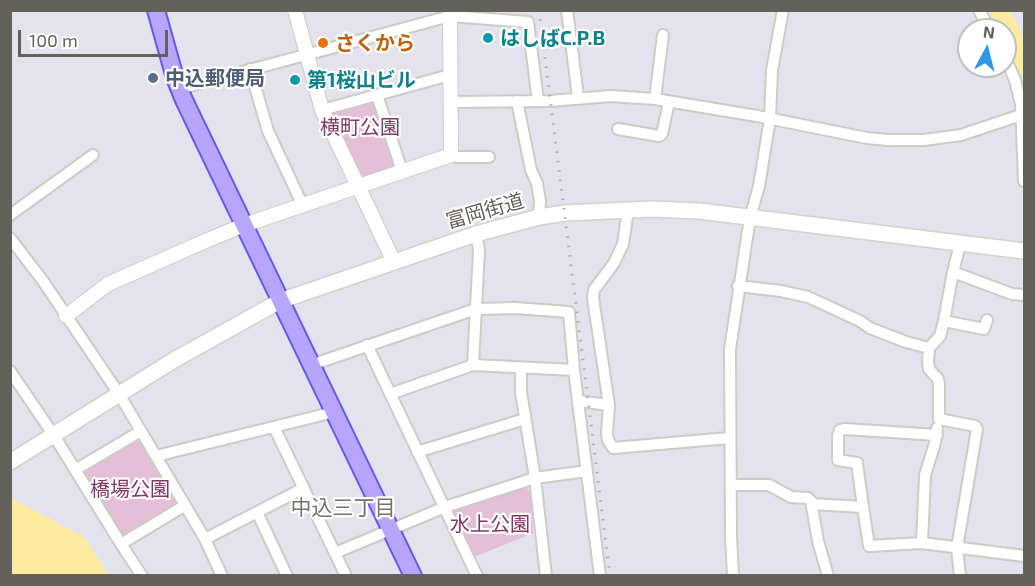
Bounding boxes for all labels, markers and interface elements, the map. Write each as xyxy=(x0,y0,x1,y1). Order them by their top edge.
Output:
scale bar xyxy=(21,18,171,56)
north arrow xyxy=(957,18,1017,78)
text: N xyxy=(982,21,996,42)
place label: はしばC.P.B xyxy=(500,26,605,50)
text: 100 m xyxy=(29,29,78,51)
place label: さくから xyxy=(335,31,415,55)
marker: はしばC.P.B xyxy=(481,31,495,45)
marker: さくから xyxy=(316,36,330,50)
place label: 中込郵便局 xyxy=(165,66,265,90)
place label: 第1桜山ビル xyxy=(307,68,416,92)
marker: 中込郵便局 xyxy=(146,71,160,85)
marker: 第1桜山ビル xyxy=(288,73,302,87)
park label: 横町公園 xyxy=(320,115,400,139)
street label: 富岡街道 xyxy=(443,188,527,234)
park label: 橋場公園 xyxy=(90,477,170,501)
district label: 中込三丁目 xyxy=(291,495,395,521)
park label: 水上公園 xyxy=(450,512,530,536)

